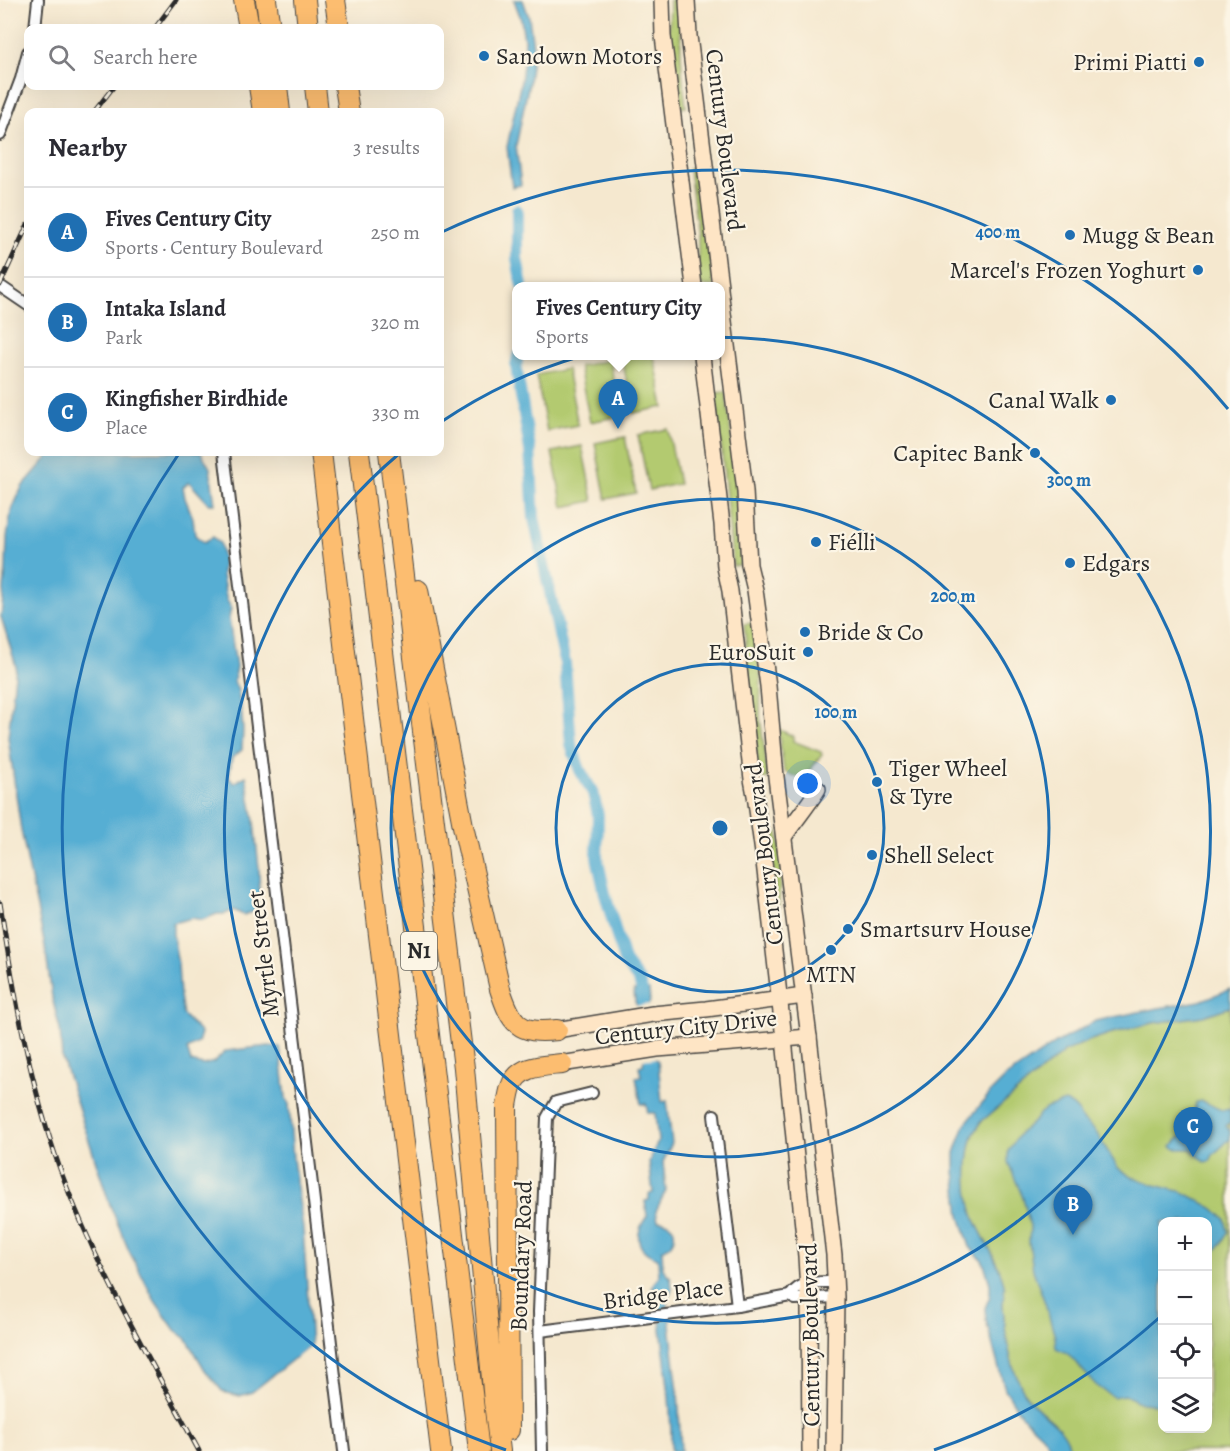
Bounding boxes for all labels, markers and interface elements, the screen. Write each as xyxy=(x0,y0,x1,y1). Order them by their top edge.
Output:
search box xyxy=(24,24,444,90)
place label: Sandown Motors xyxy=(496,40,662,72)
icon: search xyxy=(45,41,78,74)
text: Search here xyxy=(93,42,198,72)
place label: Primi Piatti xyxy=(1073,46,1187,78)
street label: Century Boulevard xyxy=(698,47,752,233)
marker: Sandown Motors xyxy=(477,49,491,63)
marker: Primi Piatti xyxy=(1192,55,1206,69)
text: Nearby xyxy=(48,130,127,165)
text: 3 results xyxy=(353,134,420,161)
text: Fives Century City xyxy=(105,204,271,234)
text: A xyxy=(61,219,74,246)
text: 250 m xyxy=(371,219,420,246)
place label: Mugg & Bean xyxy=(1082,219,1214,251)
text: 400 m xyxy=(976,220,1020,244)
marker: Mugg & Bean xyxy=(1063,228,1077,242)
text: Sports · Century Boulevard xyxy=(105,234,323,261)
place label: Marcel's Frozen Yoghurt xyxy=(949,254,1186,286)
marker: Marcel's Frozen Yoghurt xyxy=(1191,263,1205,277)
popup xyxy=(512,282,725,360)
text: Fives Century City xyxy=(535,293,702,323)
text: Intaka Island xyxy=(105,294,226,324)
text: B xyxy=(61,309,74,336)
text: 320 m xyxy=(371,309,420,336)
text: Sports xyxy=(535,323,589,350)
text: Park xyxy=(105,324,143,351)
pin: A xyxy=(598,380,638,429)
text: Kingfisher Birdhide xyxy=(105,384,288,414)
place label: Canal Walk xyxy=(988,384,1099,416)
marker: Canal Walk xyxy=(1104,393,1118,407)
text: C xyxy=(61,399,74,426)
text: 330 m xyxy=(372,399,420,426)
text: Place xyxy=(105,414,147,441)
place label: Capitec Bank xyxy=(893,437,1023,469)
marker: Capitec Bank xyxy=(1028,446,1042,460)
text: 300 m xyxy=(1047,468,1091,492)
place label: Fiélli xyxy=(828,526,876,558)
marker: Fiélli xyxy=(809,535,823,549)
place label: Edgars xyxy=(1082,547,1150,579)
marker: Edgars xyxy=(1063,556,1077,570)
text: 200 m xyxy=(930,584,976,608)
place label: Bride & Co xyxy=(817,616,924,648)
marker: Bride & Co xyxy=(798,625,812,639)
place label: EuroSuit xyxy=(708,636,796,668)
marker: EuroSuit xyxy=(801,645,815,659)
text: 100 m xyxy=(815,700,857,724)
place label: Tiger Wheel & Tyre xyxy=(889,752,1007,812)
street label: Century Boulevard xyxy=(737,761,791,947)
your location xyxy=(793,769,822,798)
marker: Tiger Wheel & Tyre xyxy=(870,775,884,789)
centre of rings xyxy=(710,818,730,838)
place label: Shell Select xyxy=(884,839,994,871)
marker: Shell Select xyxy=(865,848,879,862)
street label: Myrtle Street xyxy=(239,888,287,1019)
place label: Smartsurv House xyxy=(860,913,1031,945)
marker: Smartsurv House xyxy=(841,922,855,936)
road number: N1 xyxy=(401,932,437,970)
marker: MTN xyxy=(824,943,838,957)
place label: MTN xyxy=(806,958,856,990)
street label: Century City Drive xyxy=(593,1002,779,1052)
pin: C xyxy=(1174,1108,1212,1157)
street label: Boundary Road xyxy=(502,1180,540,1332)
pin: B xyxy=(1054,1186,1092,1235)
map controls xyxy=(1158,1217,1212,1433)
button: + xyxy=(1158,1217,1212,1271)
street label: Century Boulevard xyxy=(792,1243,828,1427)
street label: Bridge Place xyxy=(601,1271,725,1317)
button: − xyxy=(1158,1271,1212,1325)
button: locate xyxy=(1158,1325,1212,1379)
button: layers xyxy=(1158,1379,1212,1433)

